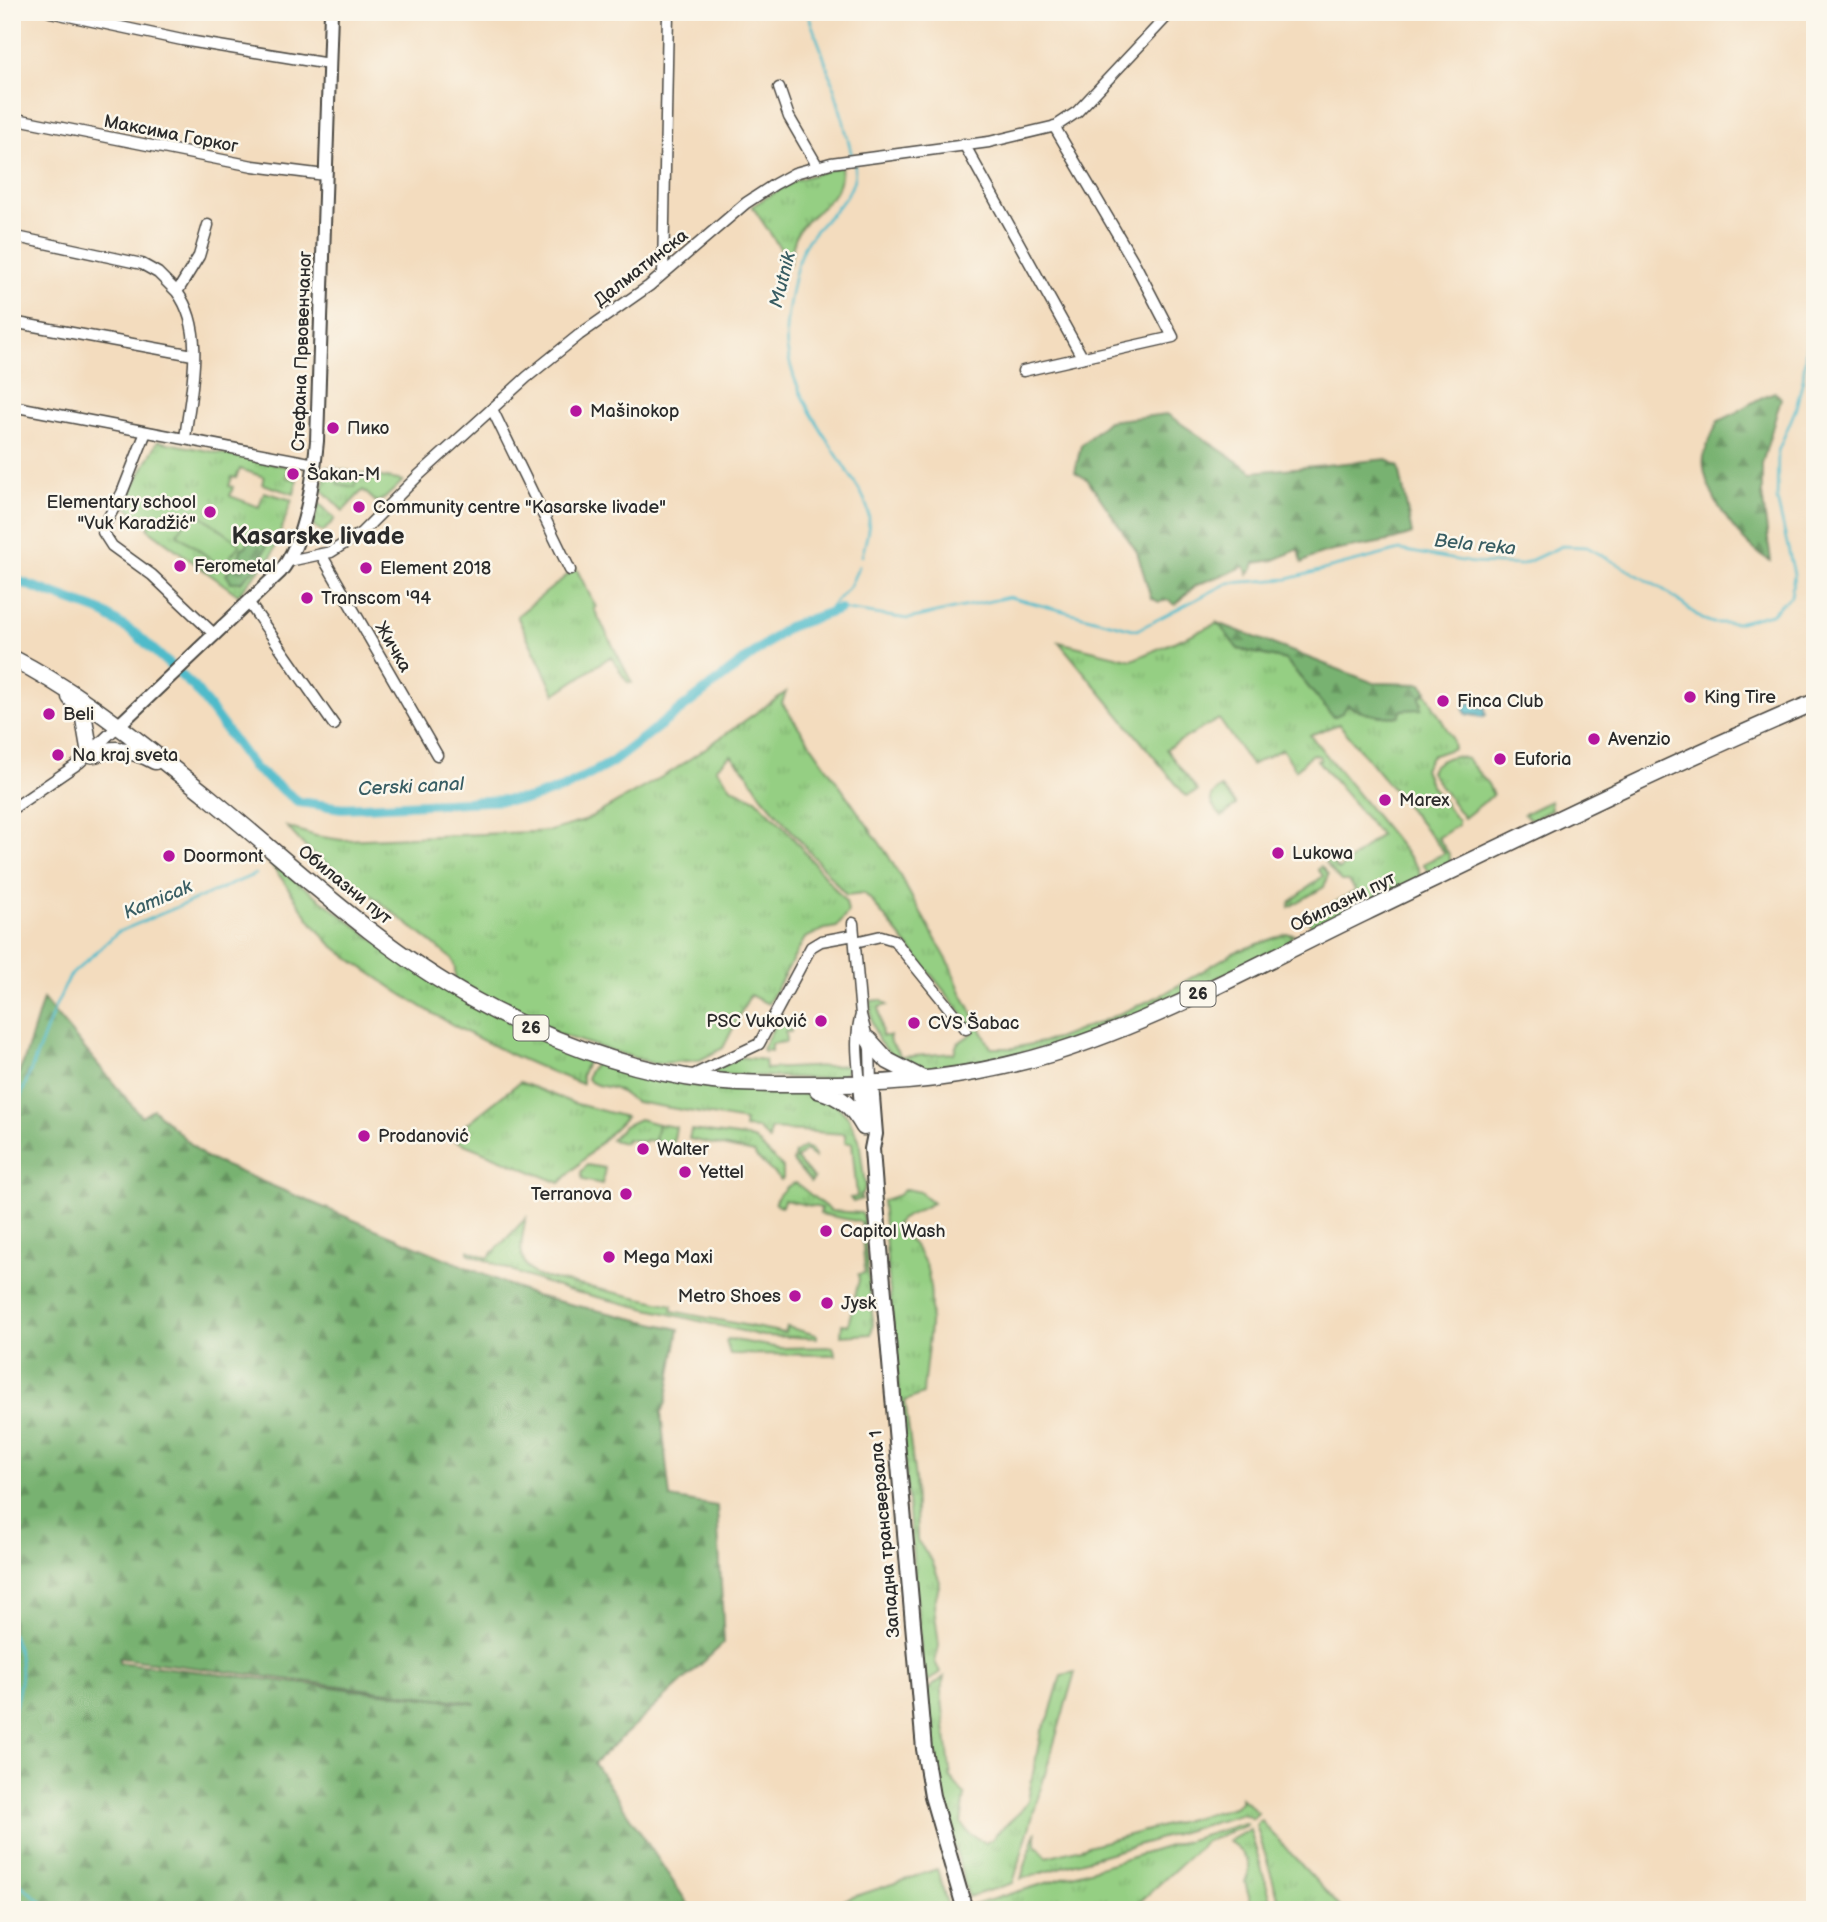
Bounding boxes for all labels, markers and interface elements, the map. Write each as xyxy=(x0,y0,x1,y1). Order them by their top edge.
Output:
street label: Максима Горког xyxy=(102,111,240,157)
street label: Далматинска xyxy=(590,225,692,311)
water label: Mutnik xyxy=(765,249,801,310)
street label: Стефана Првовенчаног xyxy=(288,250,316,452)
place label: Mašinokop xyxy=(590,401,679,422)
marker: Mašinokop xyxy=(568,403,584,419)
place label: Пико xyxy=(347,418,389,439)
marker: Пико xyxy=(325,420,341,436)
place label: Šakan-M xyxy=(307,463,380,485)
marker: Šakan-M xyxy=(285,466,301,482)
place label: Elementary school "Vuk Karadžić" xyxy=(47,492,196,534)
place label: Community centre "Kasarske livade" xyxy=(373,497,666,518)
marker: Community centre "Kasarske livade" xyxy=(351,499,367,515)
marker: Elementary school "Vuk Karadžić" xyxy=(202,504,218,520)
district label: Kasarske livade xyxy=(232,522,405,551)
water label: Bela reka xyxy=(1433,529,1517,561)
place label: Ferometal xyxy=(194,556,276,577)
marker: Ferometal xyxy=(172,558,188,574)
place label: Element 2018 xyxy=(380,558,491,579)
marker: Element 2018 xyxy=(358,560,374,576)
place label: Transcom '94 xyxy=(321,588,431,609)
marker: Transcom '94 xyxy=(299,590,315,606)
street label: Жичка xyxy=(370,618,416,676)
place label: King Tire xyxy=(1704,687,1776,708)
marker: King Tire xyxy=(1682,689,1698,705)
place label: Finca Club xyxy=(1457,691,1544,712)
marker: Finca Club xyxy=(1435,693,1451,709)
place label: Beli xyxy=(63,704,94,725)
marker: Beli xyxy=(41,706,57,722)
place label: Avenzio xyxy=(1608,729,1671,750)
marker: Avenzio xyxy=(1586,731,1602,747)
place label: Na kraj sveta xyxy=(72,745,178,766)
marker: Na kraj sveta xyxy=(50,747,66,763)
place label: Euforia xyxy=(1514,749,1571,770)
marker: Euforia xyxy=(1492,751,1508,767)
water label: Cerski canal xyxy=(357,773,465,801)
place label: Marex xyxy=(1399,790,1450,811)
marker: Marex xyxy=(1377,792,1393,808)
street label: Обилазни пут xyxy=(294,841,397,930)
place label: Lukowa xyxy=(1292,843,1353,864)
marker: Lukowa xyxy=(1270,845,1286,861)
place label: Doormont xyxy=(183,846,264,867)
marker: Doormont xyxy=(161,848,177,864)
street label: Обилазни пут xyxy=(1287,867,1400,937)
water label: Kamicak xyxy=(120,875,197,925)
road number: 26 xyxy=(1180,982,1216,1006)
place label: PSC Vuković xyxy=(706,1011,807,1032)
place label: CVS Šabac xyxy=(928,1012,1019,1034)
marker: PSC Vuković xyxy=(813,1013,829,1029)
marker: CVS Šabac xyxy=(906,1015,922,1031)
road number: 26 xyxy=(514,1016,548,1040)
place label: Prodanović xyxy=(378,1126,469,1147)
marker: Prodanović xyxy=(356,1128,372,1144)
place label: Walter xyxy=(657,1139,709,1160)
marker: Walter xyxy=(635,1141,651,1157)
place label: Yettel xyxy=(698,1162,744,1183)
marker: Yettel xyxy=(677,1164,693,1180)
place label: Terranova xyxy=(531,1184,612,1205)
marker: Terranova xyxy=(618,1186,634,1202)
place label: Capitol Wash xyxy=(840,1221,945,1242)
marker: Capitol Wash xyxy=(818,1223,834,1239)
place label: Mega Maxi xyxy=(623,1247,713,1268)
marker: Mega Maxi xyxy=(601,1249,617,1265)
place label: Metro Shoes xyxy=(678,1286,781,1307)
marker: Metro Shoes xyxy=(787,1288,803,1304)
place label: Jysk xyxy=(841,1293,877,1314)
marker: Jysk xyxy=(819,1295,835,1311)
street label: Западна трансверзала 1 xyxy=(865,1429,905,1639)

